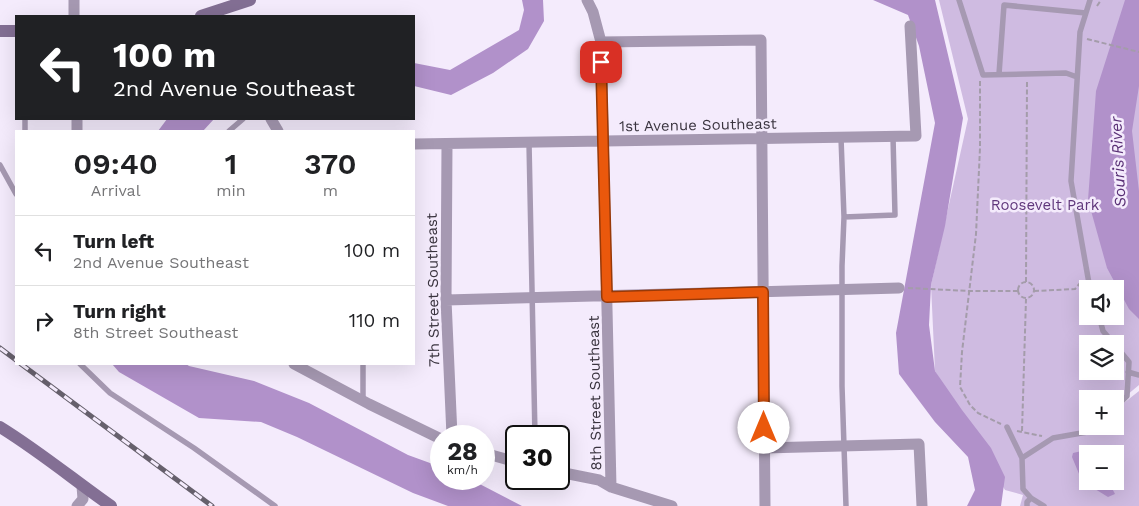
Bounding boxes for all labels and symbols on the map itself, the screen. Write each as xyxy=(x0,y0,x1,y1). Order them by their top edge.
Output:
pin xyxy=(580,41,622,83)
street label: 1st Avenue Southeast xyxy=(619,115,778,135)
water label: Souris River xyxy=(1106,115,1130,208)
park label: Roosevelt Park xyxy=(991,196,1100,214)
street label: 7th Street Southeast xyxy=(423,212,443,367)
street label: 8th Street Southeast xyxy=(585,315,605,471)
position arrow xyxy=(737,401,789,453)
speed limit sign: 30 xyxy=(505,425,570,490)

